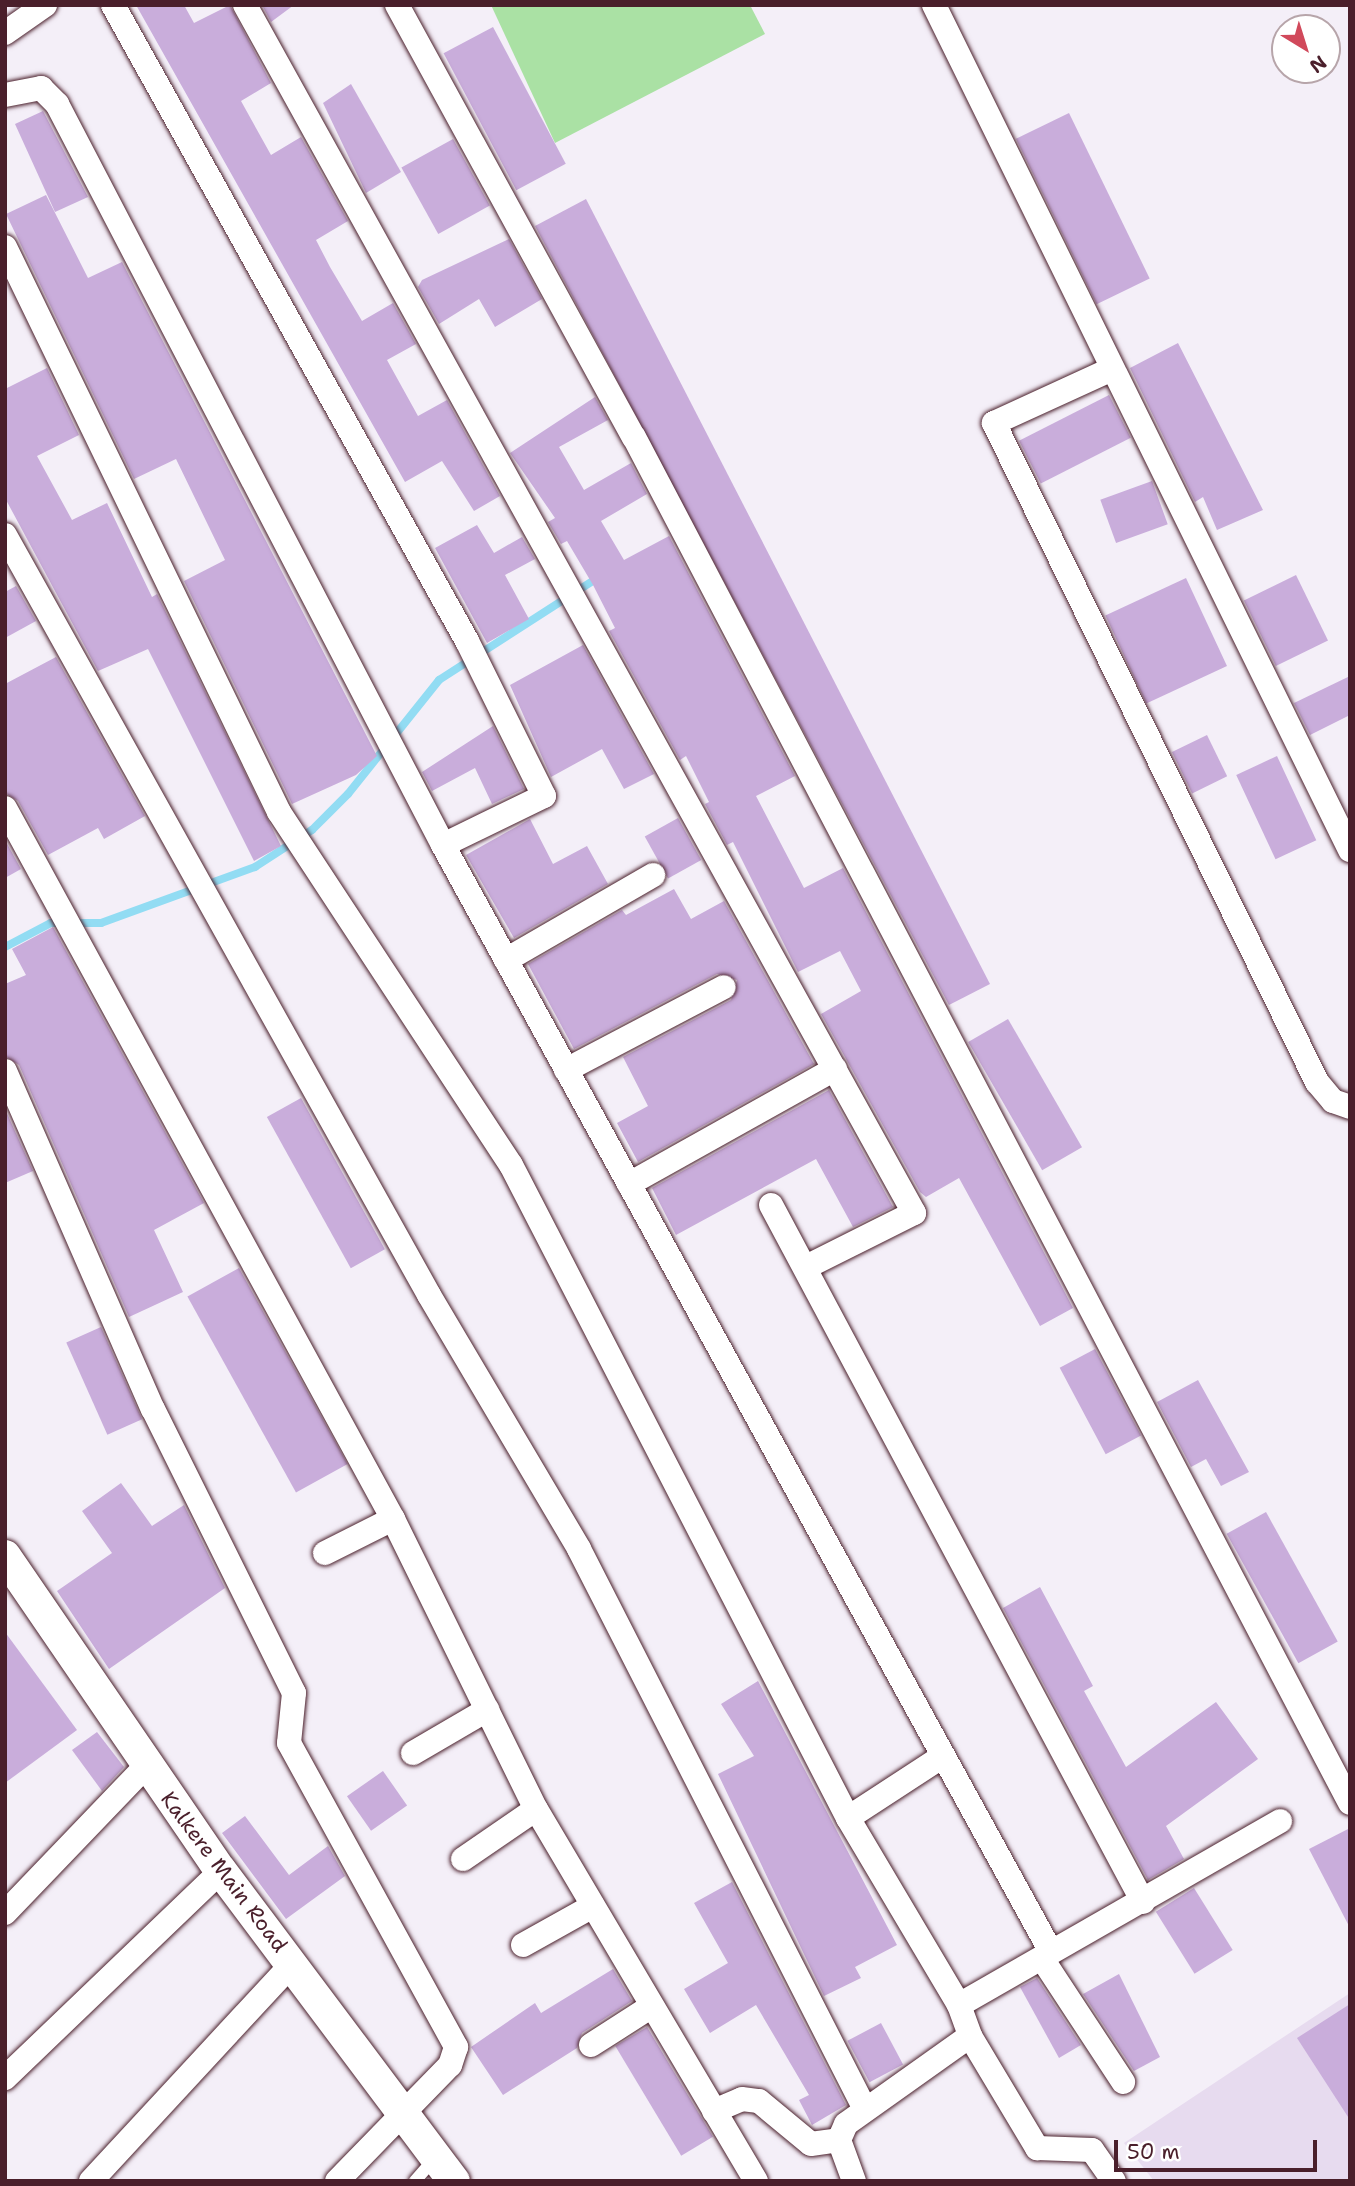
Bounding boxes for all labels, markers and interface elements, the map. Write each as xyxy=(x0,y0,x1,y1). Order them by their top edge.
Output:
north arrow xyxy=(1271,14,1341,84)
text: N xyxy=(1304,50,1332,79)
street label: Kalkere Main Road xyxy=(155,1787,293,1957)
scale bar xyxy=(1117,2126,1320,2170)
text: 50 m xyxy=(1127,2138,1180,2166)

